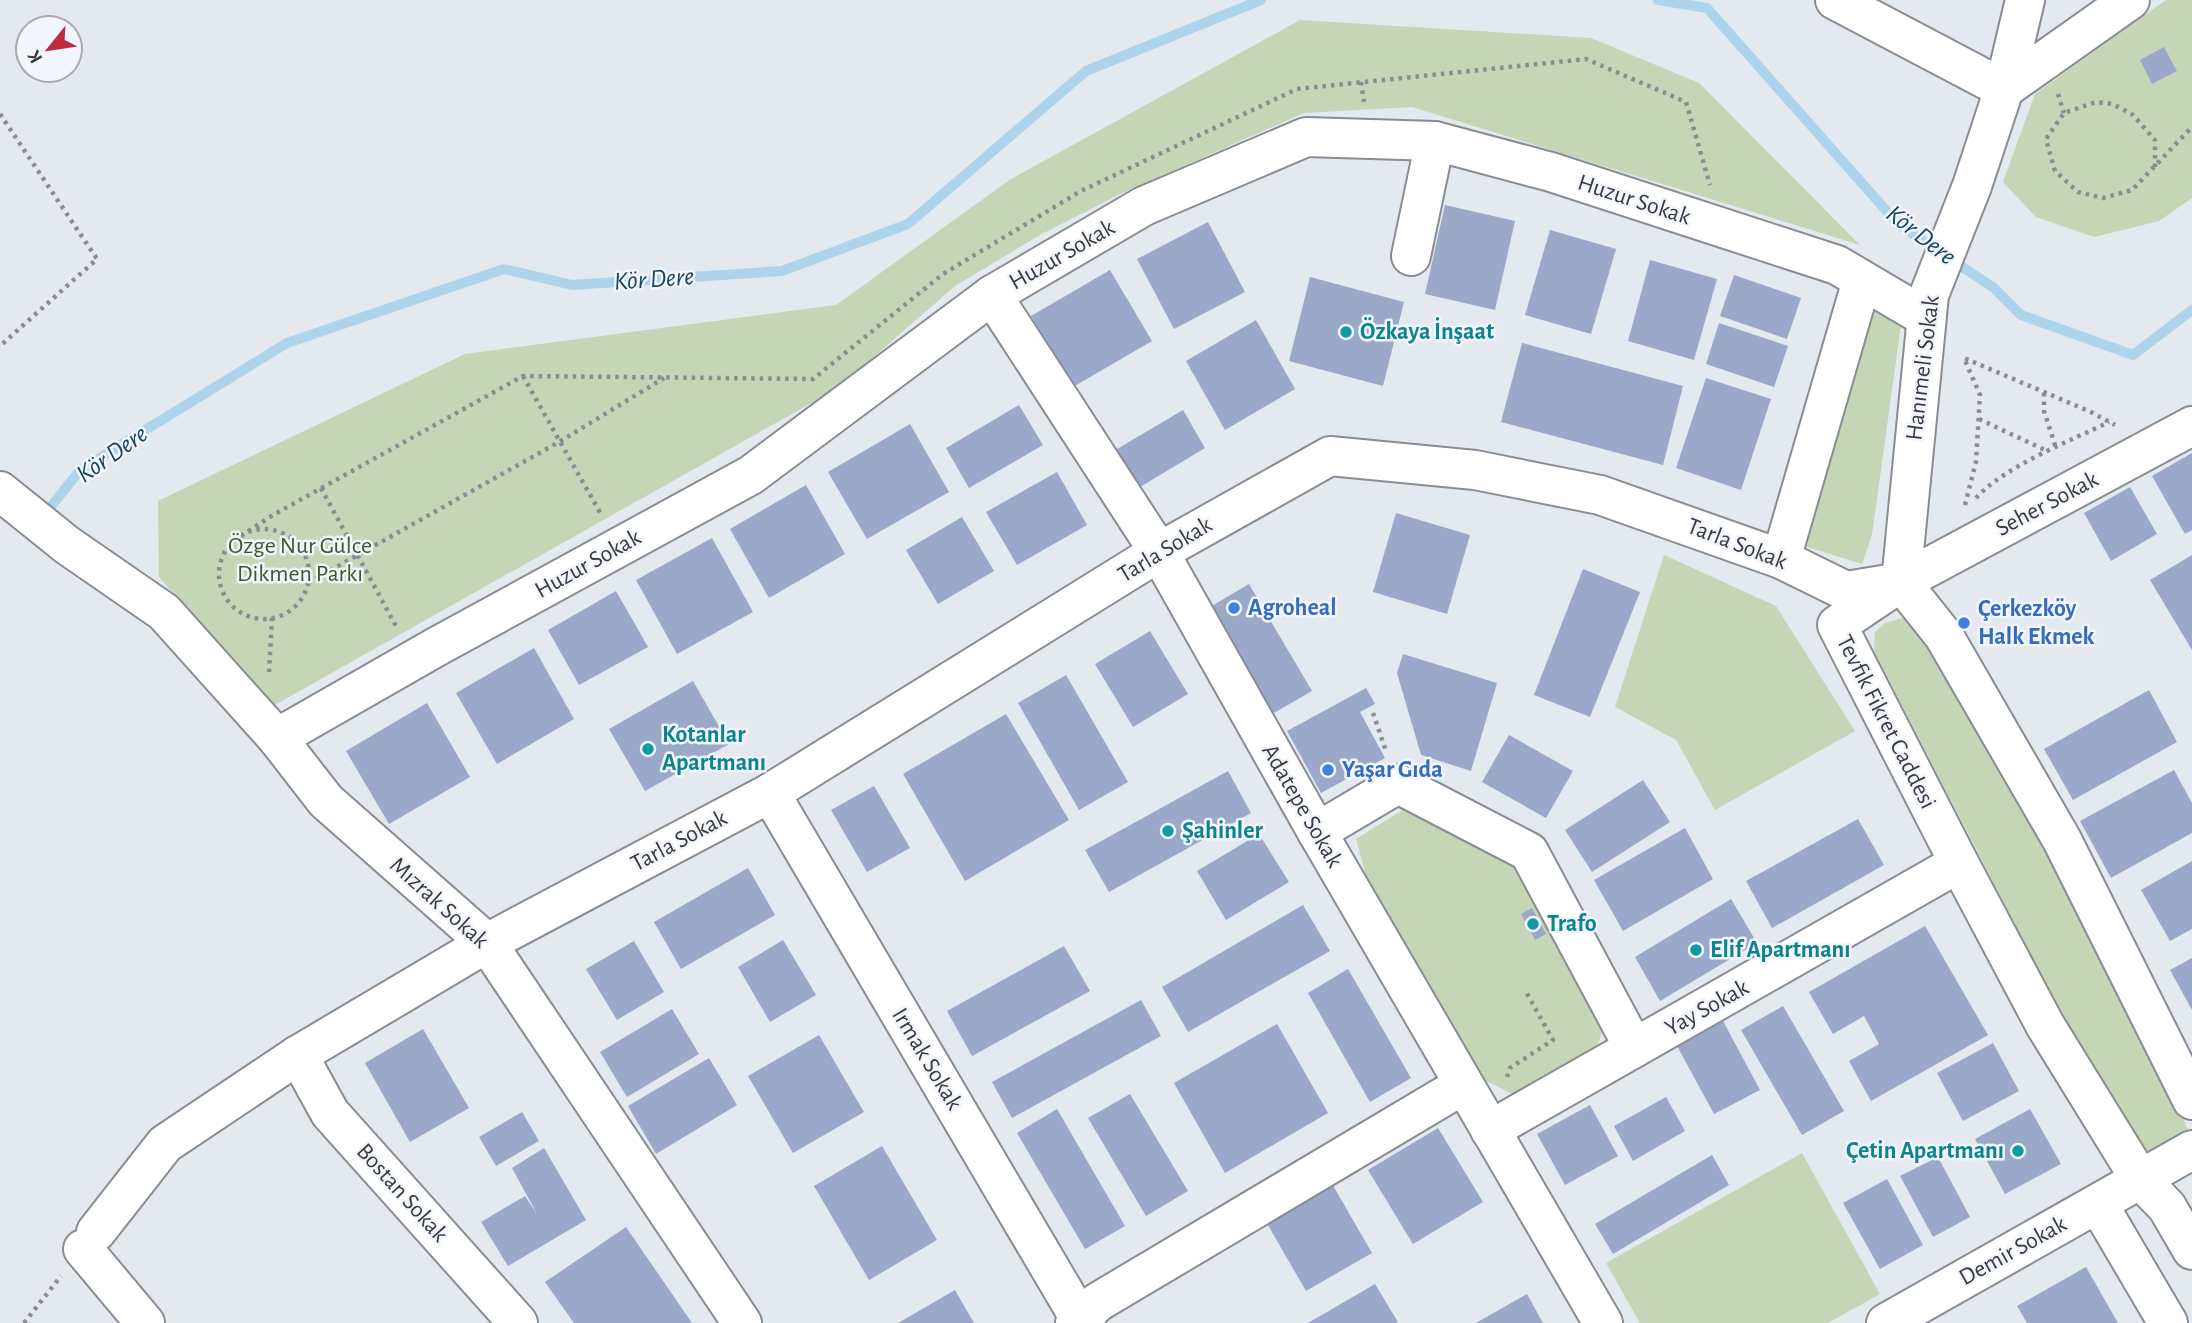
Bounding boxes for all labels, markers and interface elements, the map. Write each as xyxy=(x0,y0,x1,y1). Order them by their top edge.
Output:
north arrow xyxy=(14,14,84,84)
text: K xyxy=(24,46,47,66)
street label: Huzur Sokak xyxy=(1575,170,1693,230)
water label: Kör Dere xyxy=(1881,200,1961,270)
street label: Huzur Sokak xyxy=(1005,215,1119,295)
water label: Kör Dere xyxy=(613,263,695,295)
street label: Hanımeli Sokak xyxy=(1902,294,1944,442)
place label: Özkaya İnşaat xyxy=(1360,317,1494,344)
marker: Özkaya İnşaat xyxy=(1338,324,1354,340)
water label: Kör Dere xyxy=(72,420,152,488)
street label: Seher Sokak xyxy=(1992,467,2102,541)
street label: Tarla Sokak xyxy=(1114,513,1216,587)
street label: Tarla Sokak xyxy=(1684,514,1790,574)
street label: Huzur Sokak xyxy=(531,525,645,603)
park label: Özge Nur Gülce Dikmen Parkı xyxy=(228,533,372,586)
place label: Agroheal xyxy=(1248,596,1337,620)
place label: Çerkezköy Halk Ekmek xyxy=(1978,597,2095,649)
marker: Agroheal xyxy=(1226,600,1242,616)
marker: Çerkezköy Halk Ekmek xyxy=(1956,615,1972,631)
street label: Tevfik Fikret Caddesi xyxy=(1832,631,1940,813)
place label: Kotanlar Apartmanı xyxy=(662,723,766,775)
street label: Adatepe Sokak xyxy=(1257,740,1347,872)
marker: Kotanlar Apartmanı xyxy=(640,741,656,757)
place label: Yaşar Gıda xyxy=(1342,758,1443,782)
marker: Yaşar Gıda xyxy=(1320,762,1336,778)
street label: Tarla Sokak xyxy=(627,806,731,876)
place label: Şahinler xyxy=(1182,819,1264,843)
marker: Şahinler xyxy=(1160,823,1176,839)
street label: Mızrak Sokak xyxy=(385,853,493,953)
place label: Trafo xyxy=(1547,912,1597,936)
marker: Trafo xyxy=(1525,916,1541,932)
place label: Elif Apartmanı xyxy=(1710,938,1851,962)
marker: Elif Apartmanı xyxy=(1688,942,1704,958)
street label: Yay Sokak xyxy=(1661,975,1753,1041)
street label: Irmak Sokak xyxy=(887,1004,967,1114)
street label: Bostan Sokak xyxy=(352,1139,452,1247)
place label: Çetin Apartmanı xyxy=(1846,1139,2004,1163)
marker: Çetin Apartmanı xyxy=(2010,1143,2026,1159)
street label: Demir Sokak xyxy=(1955,1212,2071,1290)

